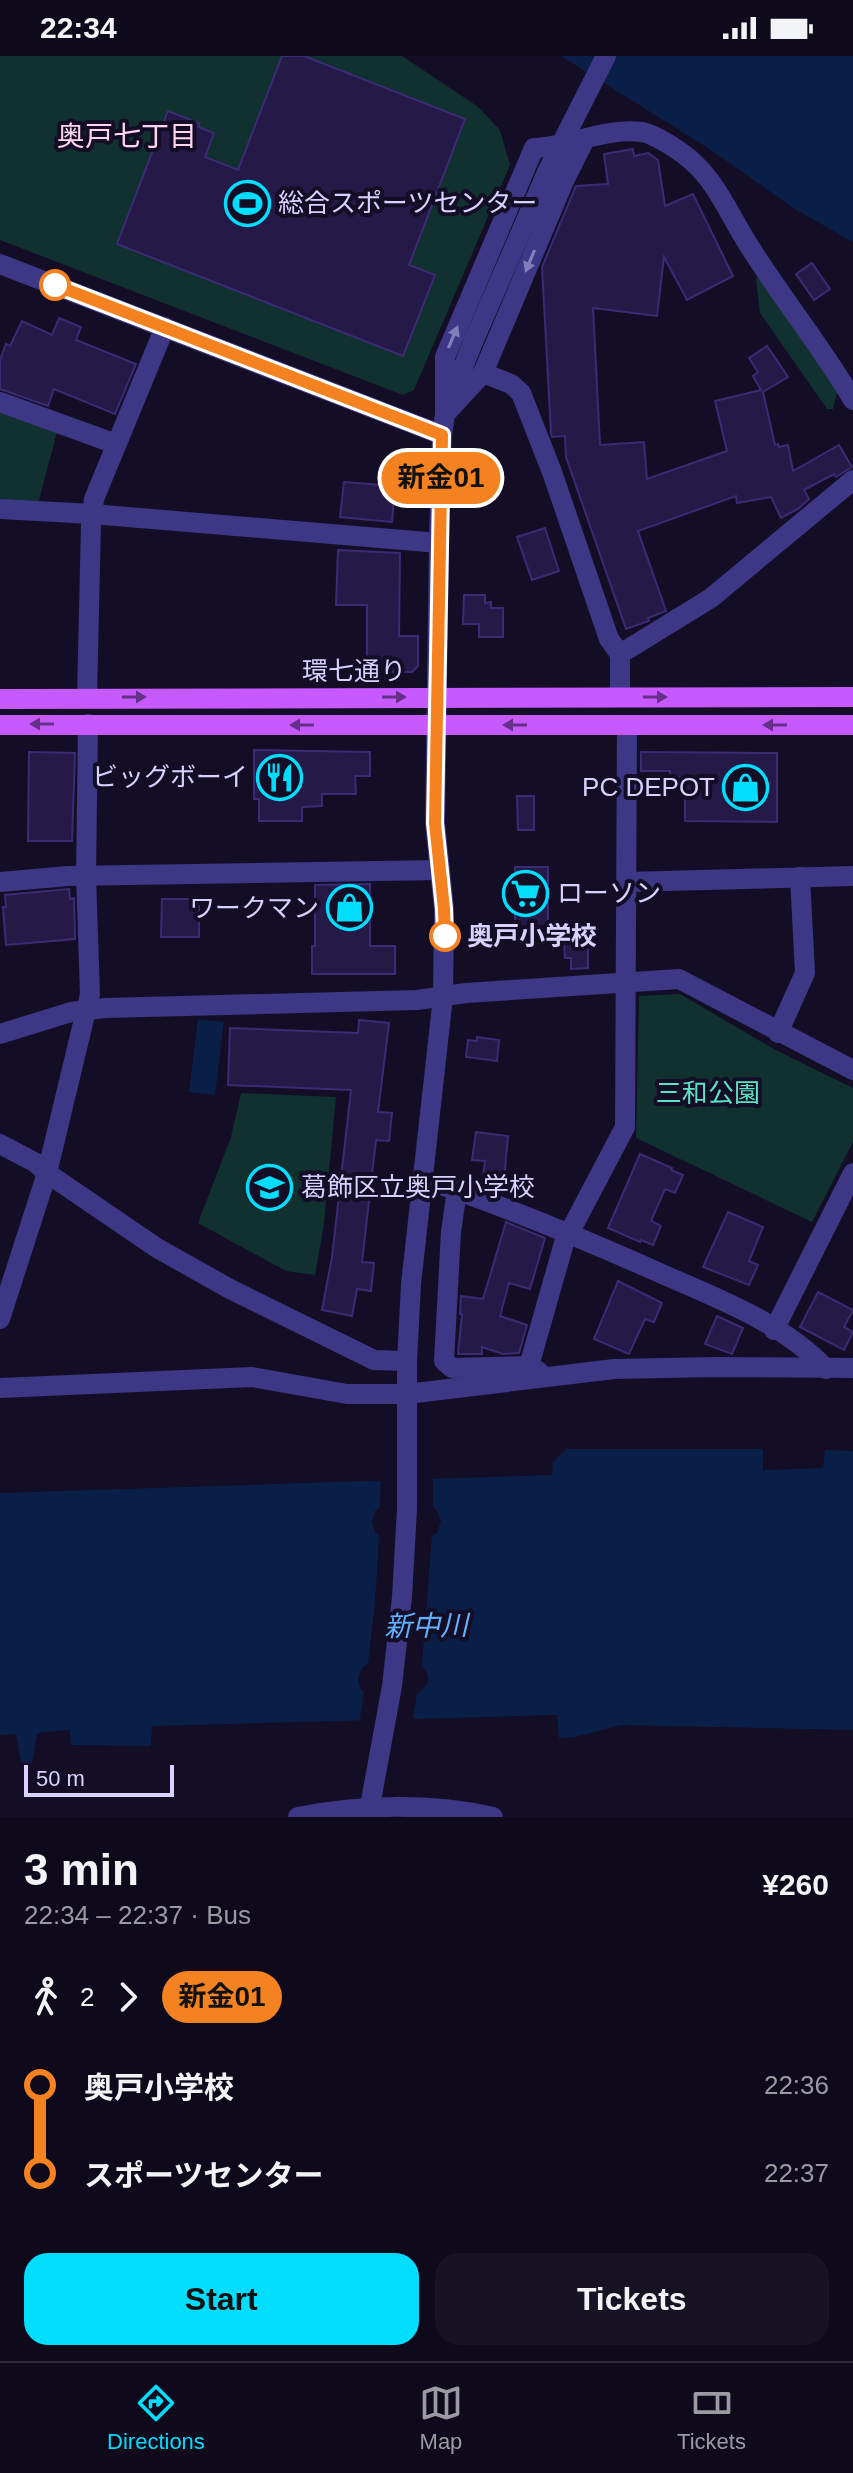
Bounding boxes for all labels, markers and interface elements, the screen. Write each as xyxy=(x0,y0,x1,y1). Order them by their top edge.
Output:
text: 22:34 xyxy=(40,11,117,44)
district label: 奥戸七丁目 xyxy=(57,121,197,152)
sports icon: 総合スポーツセンター xyxy=(223,179,271,227)
place label: 総合スポーツセンター xyxy=(278,188,537,218)
one-way arrow xyxy=(523,249,536,273)
unlabelled marker xyxy=(40,270,70,300)
one-way arrow xyxy=(447,325,460,349)
line badge: 新金01 xyxy=(385,452,497,504)
text: 新金01 xyxy=(397,462,485,493)
street label: 環七通り xyxy=(302,656,406,686)
one-way arrow xyxy=(122,691,147,703)
one-way arrow xyxy=(382,691,407,703)
one-way arrow xyxy=(643,691,668,703)
one-way arrow xyxy=(29,718,54,730)
one-way arrow xyxy=(289,719,314,731)
one-way arrow xyxy=(502,719,527,731)
one-way arrow xyxy=(762,719,787,731)
restaurant icon: ビッグボーイ xyxy=(255,753,303,801)
place label: ビッグボーイ xyxy=(92,762,248,792)
shop icon: PC DEPOT xyxy=(722,763,770,811)
place label: PC DEPOT xyxy=(582,772,715,802)
supermarket icon: ローソン xyxy=(502,869,550,917)
place label: ローソン xyxy=(557,878,661,908)
shop icon: ワークマン xyxy=(326,884,374,932)
place label: ワークマン xyxy=(189,893,319,923)
marker: 奥戸小学校 xyxy=(430,921,460,951)
place label: 奥戸小学校 xyxy=(467,921,597,951)
park label: 三和公園 xyxy=(656,1078,760,1108)
school or university icon: 葛飾区立奥戸小学校 xyxy=(246,1163,294,1211)
place label: 葛飾区立奥戸小学校 xyxy=(301,1172,535,1202)
water label: 新中川 xyxy=(384,1610,471,1642)
scale bar xyxy=(24,1761,174,1797)
text: 50 m xyxy=(36,1766,85,1791)
text: 3 min xyxy=(24,1845,139,1894)
text: ¥260 xyxy=(762,1868,829,1901)
text: 22:34 – 22:37 · Bus xyxy=(24,1900,251,1930)
icon: walk xyxy=(24,1975,68,2019)
icon: forward xyxy=(106,1975,150,2019)
text: 新金01 xyxy=(178,1981,266,2012)
text: 2 xyxy=(80,1982,94,2012)
text: 22:36 xyxy=(764,2070,829,2100)
text: 奥戸小学校 xyxy=(84,2071,234,2104)
text: 22:37 xyxy=(764,2158,829,2188)
text: スポーツセンター xyxy=(84,2159,323,2192)
button: Start xyxy=(24,2253,419,2345)
button: Tickets xyxy=(435,2253,829,2345)
tab: Directions xyxy=(107,2381,205,2455)
tab: Map xyxy=(419,2381,463,2455)
tab: Tickets xyxy=(677,2381,746,2455)

